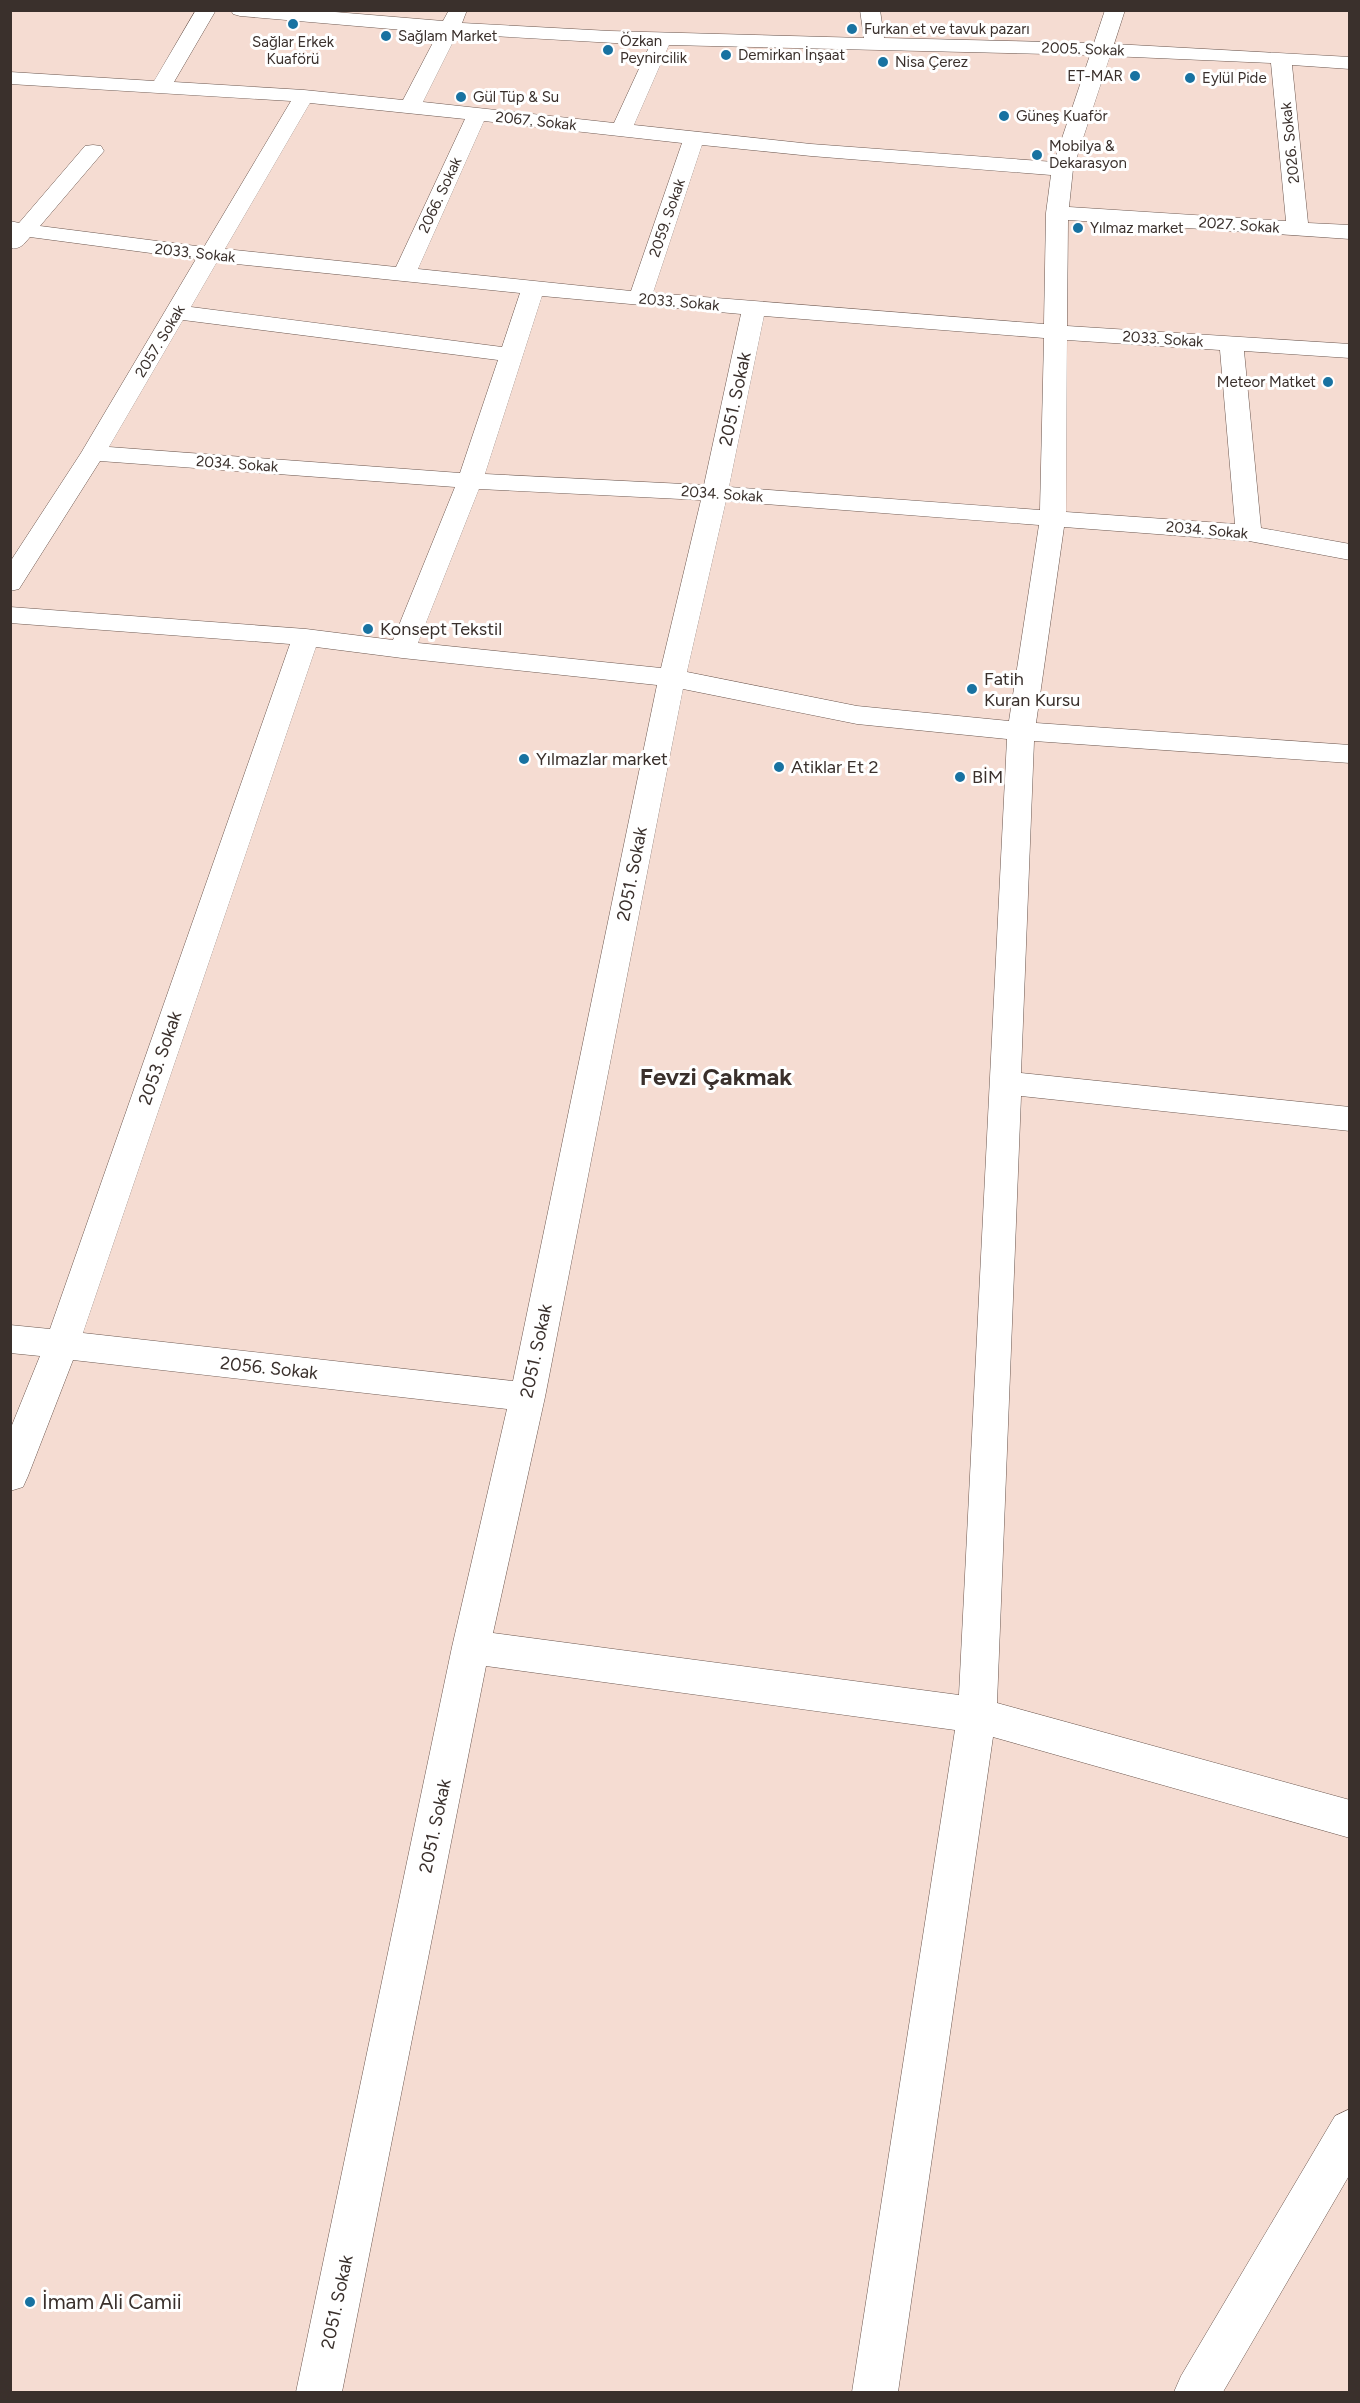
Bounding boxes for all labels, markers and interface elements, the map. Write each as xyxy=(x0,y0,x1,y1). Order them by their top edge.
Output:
marker: Sağlar Erkek Kuaförü xyxy=(286,17,300,31)
place label: Furkan et ve tavuk pazarı xyxy=(864,20,1030,38)
marker: Furkan et ve tavuk pazarı xyxy=(845,22,859,36)
place label: Sağlam Market xyxy=(398,27,498,45)
marker: Sağlam Market xyxy=(379,29,393,43)
place label: Özkan Peynircilik xyxy=(620,32,688,67)
place label: Sağlar Erkek Kuaförü xyxy=(252,33,335,68)
street label: 2005. Sokak xyxy=(1041,39,1126,59)
marker: Özkan Peynircilik xyxy=(601,43,615,57)
place label: Demirkan İnşaat xyxy=(738,46,845,64)
marker: Demirkan İnşaat xyxy=(719,48,733,62)
place label: Nisa Çerez xyxy=(895,53,968,71)
marker: Nisa Çerez xyxy=(876,55,890,69)
place label: ET-MAR xyxy=(1067,67,1123,85)
marker: ET-MAR xyxy=(1128,69,1142,83)
place label: Eylül Pide xyxy=(1202,69,1267,87)
marker: Eylül Pide xyxy=(1183,71,1197,85)
place label: Gül Tüp & Su xyxy=(473,88,559,106)
marker: Gül Tüp & Su xyxy=(454,90,468,104)
street label: 2026. Sokak xyxy=(1277,101,1303,185)
place label: Güneş Kuaför xyxy=(1016,107,1107,125)
street label: 2067. Sokak xyxy=(495,108,578,134)
marker: Güneş Kuaför xyxy=(997,109,1011,123)
place label: Mobilya & Dekarasyon xyxy=(1049,137,1127,172)
marker: Mobilya & Dekarasyon xyxy=(1030,148,1044,162)
street label: 2066. Sokak xyxy=(415,153,466,236)
street label: 2059. Sokak xyxy=(645,176,689,260)
street label: 2027. Sokak xyxy=(1198,213,1281,237)
place label: Yılmaz market xyxy=(1090,219,1184,237)
marker: Yılmaz market xyxy=(1071,221,1085,235)
street label: 2033. Sokak xyxy=(154,240,237,266)
street label: 2033. Sokak xyxy=(638,290,721,315)
street label: 2057. Sokak xyxy=(131,301,189,381)
street label: 2033. Sokak xyxy=(1122,327,1205,351)
street label: 2051. Sokak xyxy=(714,350,756,448)
place label: Meteor Matket xyxy=(1217,373,1316,391)
marker: Meteor Matket xyxy=(1321,375,1335,389)
street label: 2034. Sokak xyxy=(195,452,279,476)
street label: 2034. Sokak xyxy=(680,482,764,506)
street label: 2034. Sokak xyxy=(1165,517,1249,543)
place label: Konsept Tekstil xyxy=(380,618,502,640)
marker: Konsept Tekstil xyxy=(361,622,375,636)
place label: Fatih Kuran Kursu xyxy=(984,668,1080,711)
marker: Fatih Kuran Kursu xyxy=(965,682,979,696)
place label: Yılmazlar market xyxy=(536,748,668,770)
marker: Yılmazlar market xyxy=(517,752,531,766)
place label: Atiklar Et 2 xyxy=(791,756,879,778)
marker: Atiklar Et 2 xyxy=(772,760,786,774)
place label: BİM xyxy=(972,766,1003,788)
marker: BİM xyxy=(953,770,967,784)
street label: 2051. Sokak xyxy=(612,825,652,923)
street label: 2053. Sokak xyxy=(134,1008,186,1108)
district label: Fevzi Çakmak xyxy=(640,1062,792,1091)
street label: 2051. Sokak xyxy=(515,1302,557,1400)
street label: 2056. Sokak xyxy=(219,1352,319,1384)
street label: 2051. Sokak xyxy=(414,1777,456,1875)
street label: 2051. Sokak xyxy=(316,2253,358,2351)
place label: İmam Ali Camii xyxy=(42,2289,182,2314)
marker: İmam Ali Camii xyxy=(23,2295,37,2309)

